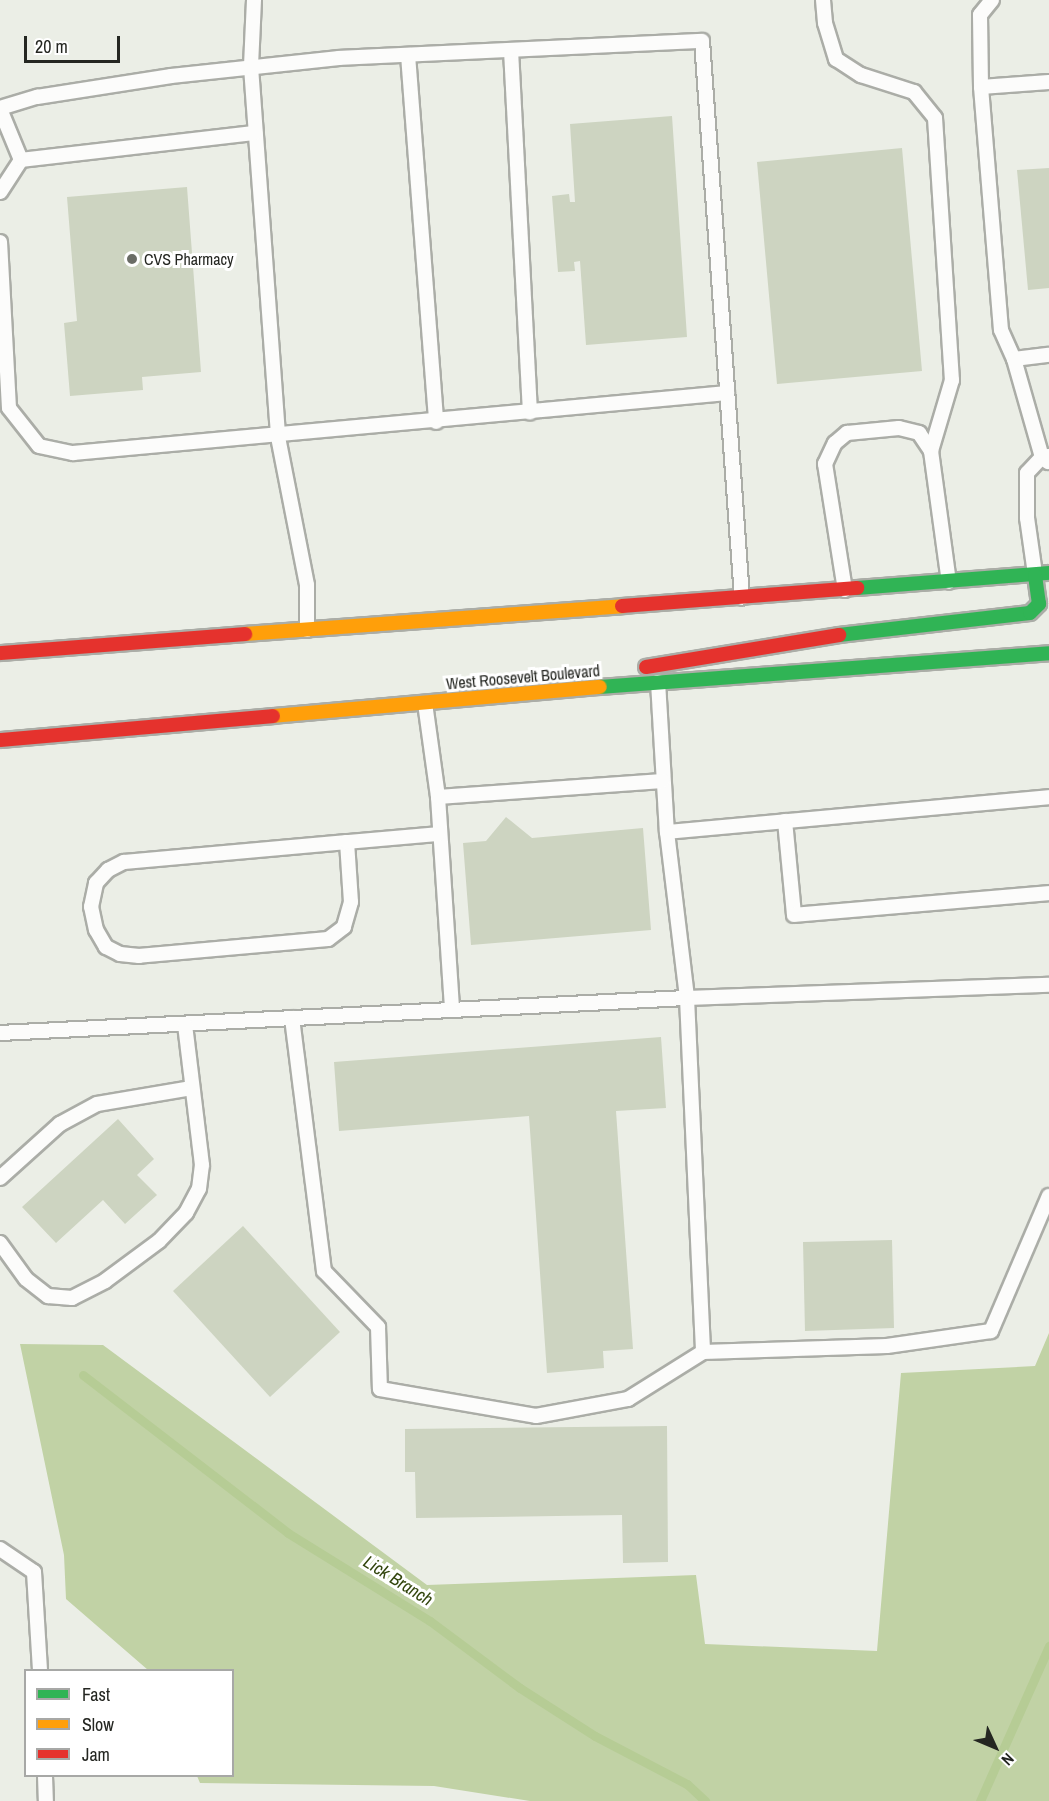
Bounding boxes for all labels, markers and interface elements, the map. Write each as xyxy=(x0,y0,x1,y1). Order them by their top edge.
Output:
scale bar xyxy=(27,24,123,62)
text: 20 m xyxy=(35,34,68,59)
place label: CVS Pharmacy xyxy=(144,249,234,269)
marker: CVS Pharmacy xyxy=(125,252,139,266)
street label: West Roosevelt Boulevard xyxy=(445,661,601,693)
water label: Lick Branch xyxy=(359,1551,437,1611)
legend xyxy=(24,1669,234,1777)
text: Fast xyxy=(82,1682,110,1707)
text: Slow xyxy=(82,1712,114,1737)
north arrow xyxy=(965,1717,1025,1777)
text: Jam xyxy=(82,1742,110,1767)
text: N xyxy=(997,1748,1019,1771)

